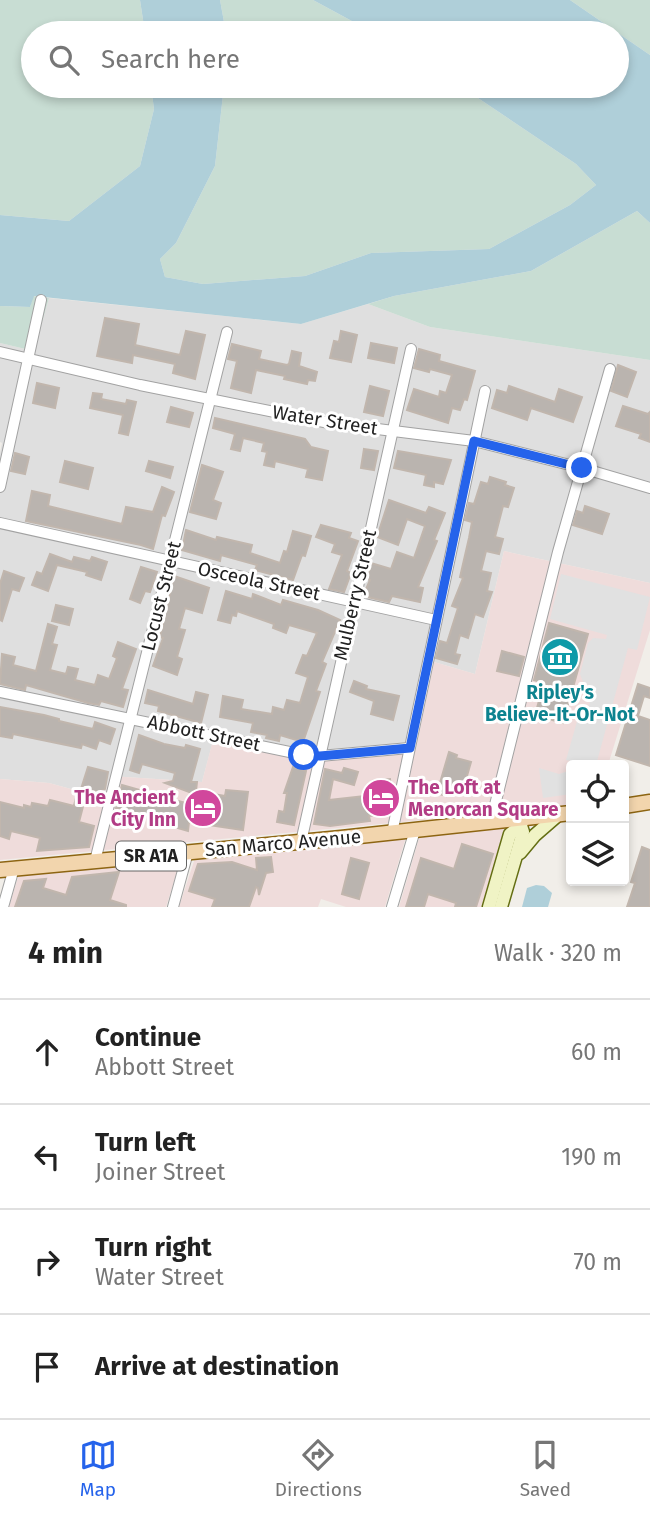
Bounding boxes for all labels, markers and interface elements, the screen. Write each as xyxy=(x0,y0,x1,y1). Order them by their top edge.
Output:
search box xyxy=(21,21,629,98)
icon: search xyxy=(45,41,83,79)
text: Search here xyxy=(101,44,240,75)
street label: Water Street xyxy=(271,400,379,440)
route end xyxy=(566,452,597,483)
street label: Mulberry Street xyxy=(329,527,381,663)
street label: Locust Street xyxy=(136,539,186,653)
street label: Osceola Street xyxy=(196,557,322,605)
museum icon: Ripley's Believe-It-Or-Not xyxy=(539,636,581,678)
place label: Ripley's Believe-It-Or-Not xyxy=(485,681,636,726)
street label: Abbott Street xyxy=(145,710,263,756)
route start xyxy=(288,739,319,770)
map controls xyxy=(566,760,629,886)
button: locate xyxy=(566,760,629,823)
place label: The Loft at Menorcan Square xyxy=(408,776,558,821)
hotel icon: The Loft at Menorcan Square xyxy=(360,777,402,819)
place label: The Ancient City Inn xyxy=(74,786,177,831)
hotel icon: The Ancient City Inn xyxy=(182,787,224,829)
button: layers xyxy=(566,823,629,886)
street label: San Marco Avenue xyxy=(204,825,362,861)
road number: SR A1A xyxy=(116,842,186,870)
text: 4 min xyxy=(28,935,103,971)
text: Walk · 320 m xyxy=(494,939,622,967)
text: Continue xyxy=(95,1022,201,1053)
icon: ahead xyxy=(28,1033,66,1071)
text: 60 m xyxy=(571,1038,622,1066)
text: Abbott Street xyxy=(95,1053,234,1081)
text: Turn left xyxy=(95,1127,196,1158)
icon: left xyxy=(28,1138,66,1176)
text: 190 m xyxy=(561,1143,622,1171)
text: Joiner Street xyxy=(95,1158,225,1186)
text: Turn right xyxy=(95,1232,212,1263)
icon: right xyxy=(28,1243,66,1281)
text: 70 m xyxy=(573,1248,622,1276)
text: Water Street xyxy=(95,1263,224,1291)
icon: arrive xyxy=(28,1348,66,1386)
text: Arrive at destination xyxy=(95,1351,339,1382)
tab: Map xyxy=(79,1436,117,1501)
tab: Directions xyxy=(275,1436,362,1501)
tab: Saved xyxy=(520,1436,571,1501)

